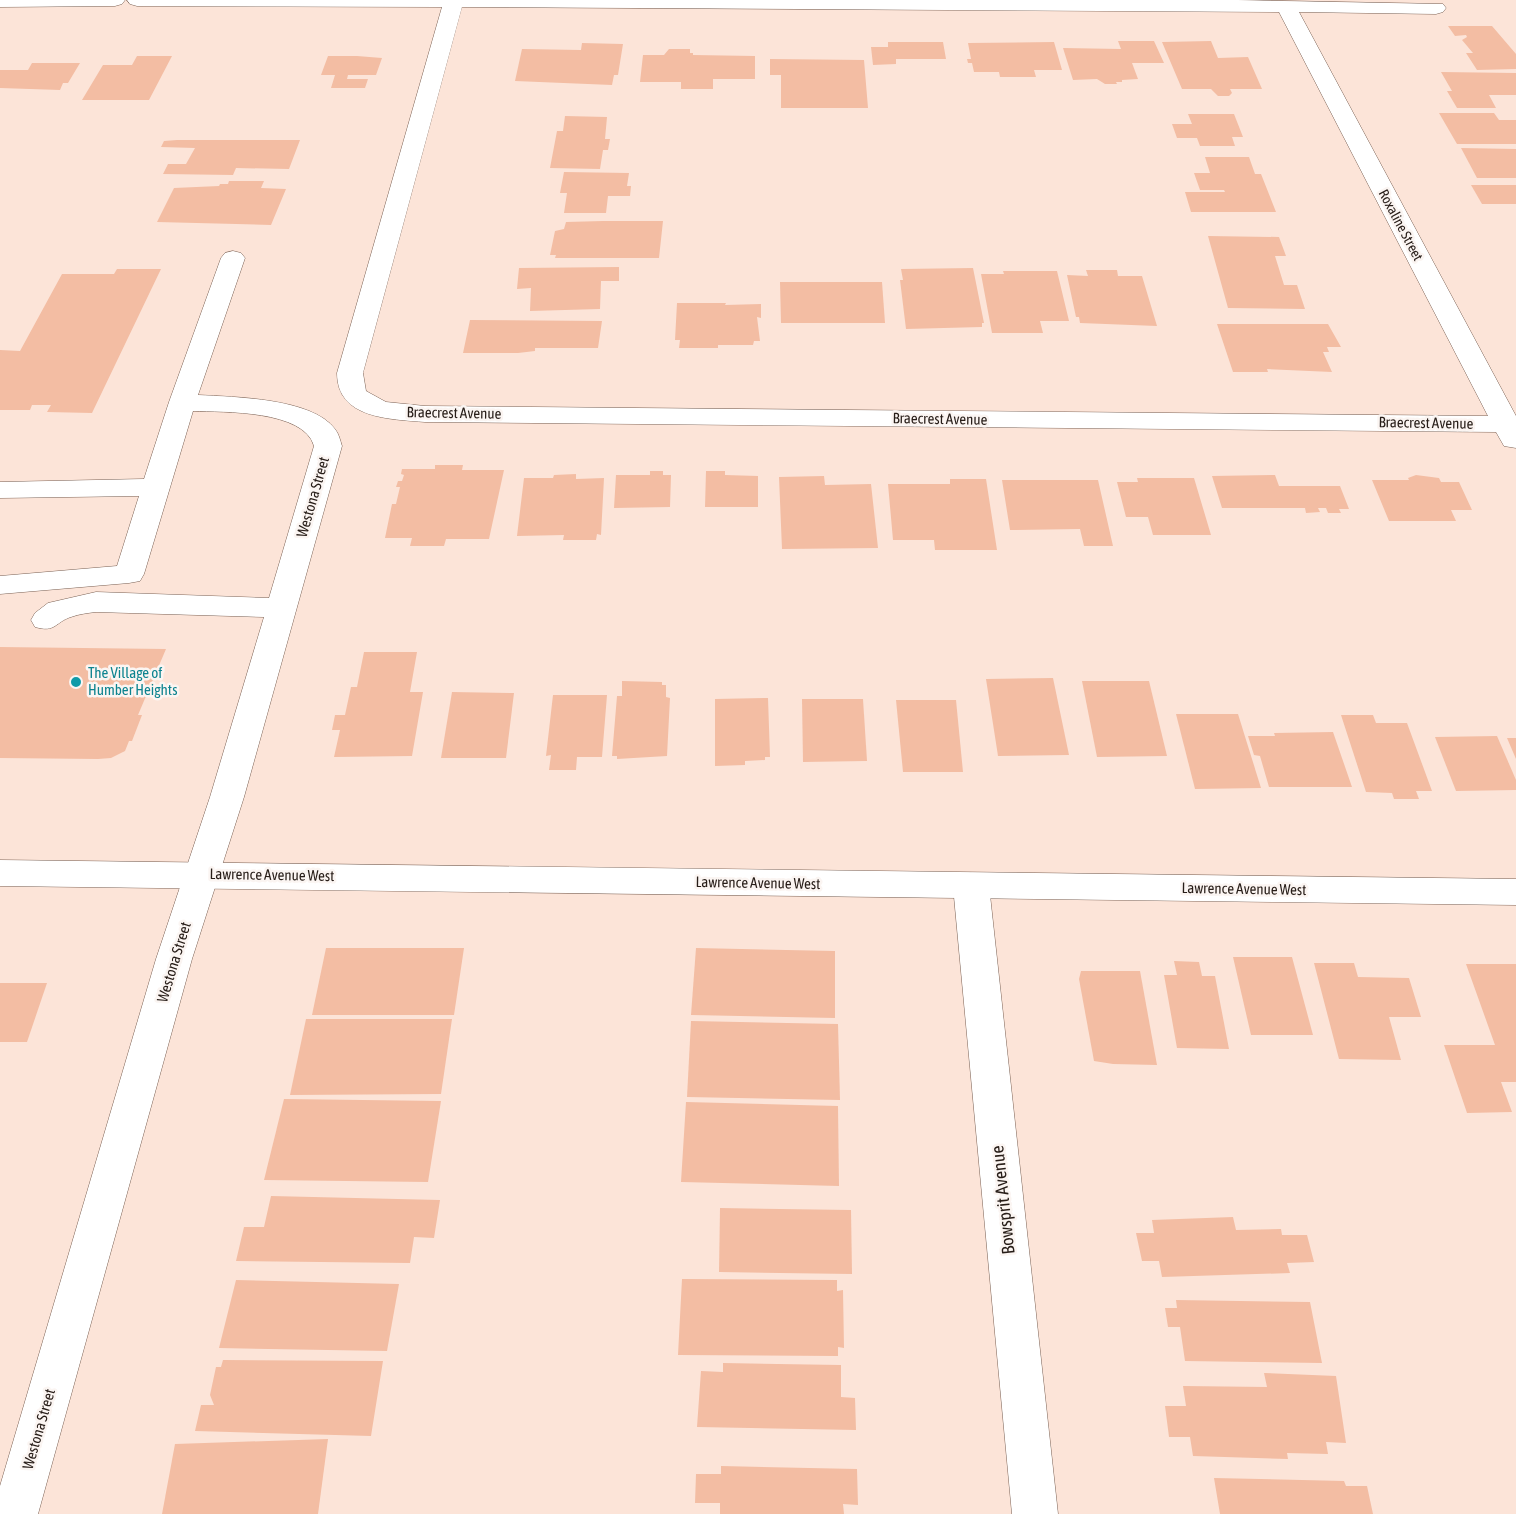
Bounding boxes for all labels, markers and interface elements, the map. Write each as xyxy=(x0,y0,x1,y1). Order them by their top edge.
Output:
street label: Roxaline Street xyxy=(1376,187,1426,263)
street label: Braecrest Avenue xyxy=(406,403,502,422)
street label: Braecrest Avenue xyxy=(892,409,988,428)
street label: Braecrest Avenue xyxy=(1378,413,1474,432)
street label: Westona Street xyxy=(293,455,332,539)
place label: The Village of Humber Heights xyxy=(88,664,177,698)
marker: The Village of Humber Heights xyxy=(69,675,83,689)
street label: Lawrence Avenue West xyxy=(209,865,335,884)
street label: Lawrence Avenue West xyxy=(695,873,821,892)
street label: Lawrence Avenue West xyxy=(1181,879,1307,898)
street label: Westona Street xyxy=(153,920,194,1004)
street label: Bowsprit Avenue xyxy=(986,1145,1019,1256)
street label: Westona Street xyxy=(19,1387,58,1471)

